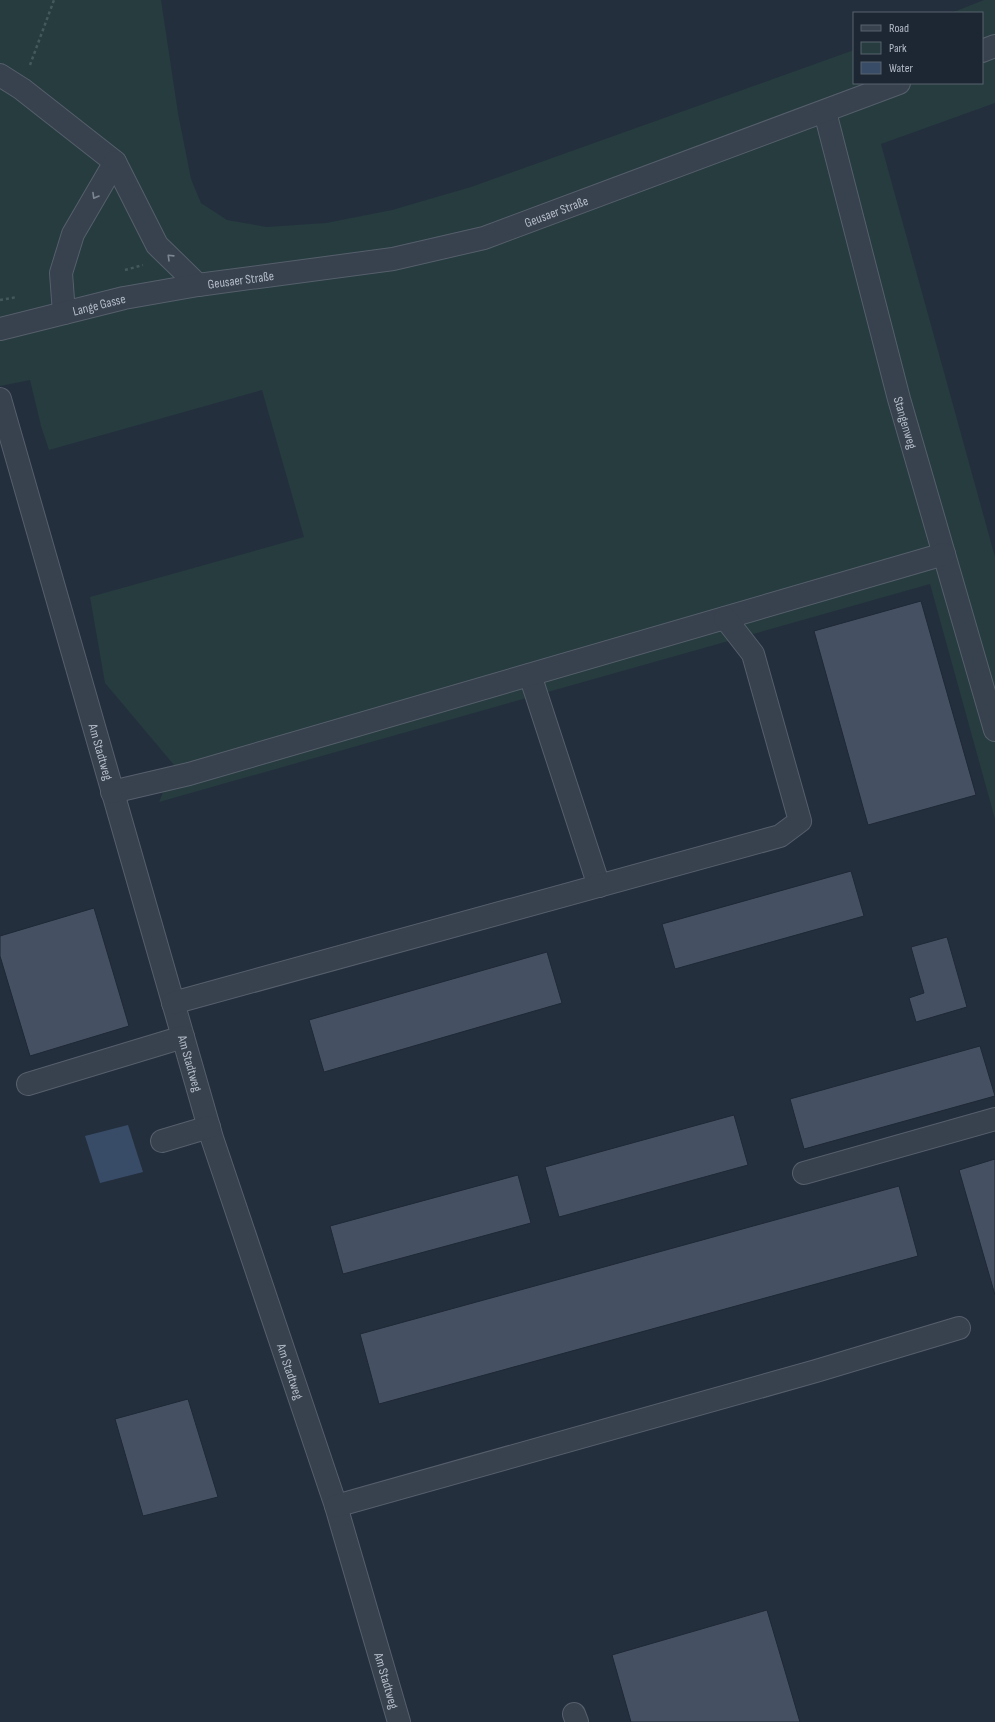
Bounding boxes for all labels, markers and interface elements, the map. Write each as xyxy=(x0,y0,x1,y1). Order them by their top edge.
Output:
legend xyxy=(853,12,983,84)
text: Road xyxy=(889,21,909,36)
text: Park xyxy=(889,41,907,56)
text: Water xyxy=(889,61,913,76)
one-way arrow xyxy=(93,192,100,199)
street label: Geusaer Straße xyxy=(522,193,590,231)
one-way arrow xyxy=(167,255,175,262)
street label: Geusaer Straße xyxy=(207,268,275,293)
street label: Lange Gasse xyxy=(71,291,127,320)
street label: Stangenweg xyxy=(890,395,920,451)
street label: Am Stadtweg xyxy=(84,721,116,782)
street label: Am Stadtweg xyxy=(174,1033,205,1093)
street label: Am Stadtweg xyxy=(273,1341,306,1402)
street label: Am Stadtweg xyxy=(370,1650,402,1711)

